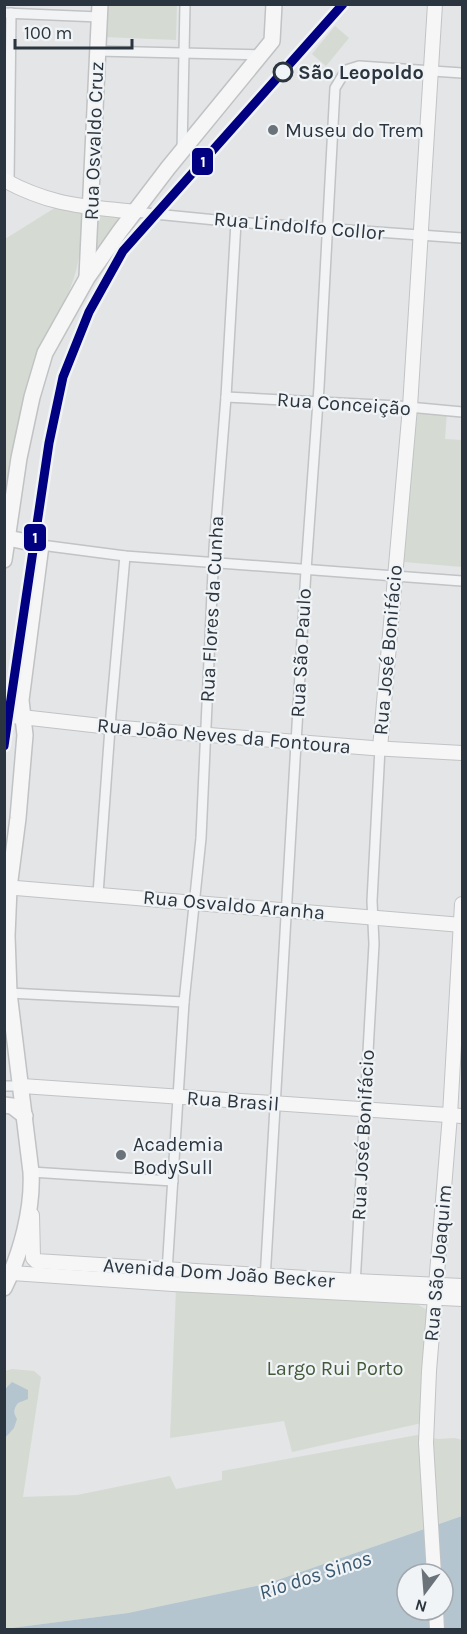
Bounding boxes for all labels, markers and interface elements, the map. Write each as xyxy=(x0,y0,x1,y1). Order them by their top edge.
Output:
scale bar xyxy=(15,12,132,50)
text: 100 m xyxy=(24,22,72,44)
street label: Rua Osvaldo Cruz xyxy=(80,61,108,221)
place label: São Leopoldo xyxy=(298,61,424,84)
marker: São Leopoldo xyxy=(273,62,293,82)
place label: Museu do Trem xyxy=(285,119,424,142)
marker: Museu do Trem xyxy=(266,123,280,137)
line badge: 1 xyxy=(191,147,214,176)
text: 1 xyxy=(200,152,206,171)
street label: Rua Lindolfo Collor xyxy=(213,207,386,245)
street label: Rua Conceição xyxy=(276,388,412,420)
street label: Rua Flores da Cunha xyxy=(196,515,228,703)
line badge: 1 xyxy=(23,523,47,552)
text: 1 xyxy=(32,528,38,547)
street label: Rua José Bonifácio xyxy=(369,564,407,736)
street label: Rua São Paulo xyxy=(286,588,316,718)
street label: Rua João Neves da Fontoura xyxy=(96,713,352,759)
street label: Rua Osvaldo Aranha xyxy=(142,886,326,924)
street label: Rua José Bonifácio xyxy=(347,1049,379,1221)
street label: Rua Brasil xyxy=(186,1086,280,1116)
place label: Academia BodySull xyxy=(133,1133,224,1179)
marker: Academia BodySull xyxy=(114,1148,128,1162)
street label: Rua São Joaquim xyxy=(420,1184,456,1342)
street label: Avenida Dom João Becker xyxy=(102,1253,336,1293)
park label: Largo Rui Porto xyxy=(267,1357,404,1380)
water label: Rio dos Sinos xyxy=(256,1546,374,1604)
north arrow xyxy=(395,1562,455,1622)
text: N xyxy=(413,1595,429,1617)

